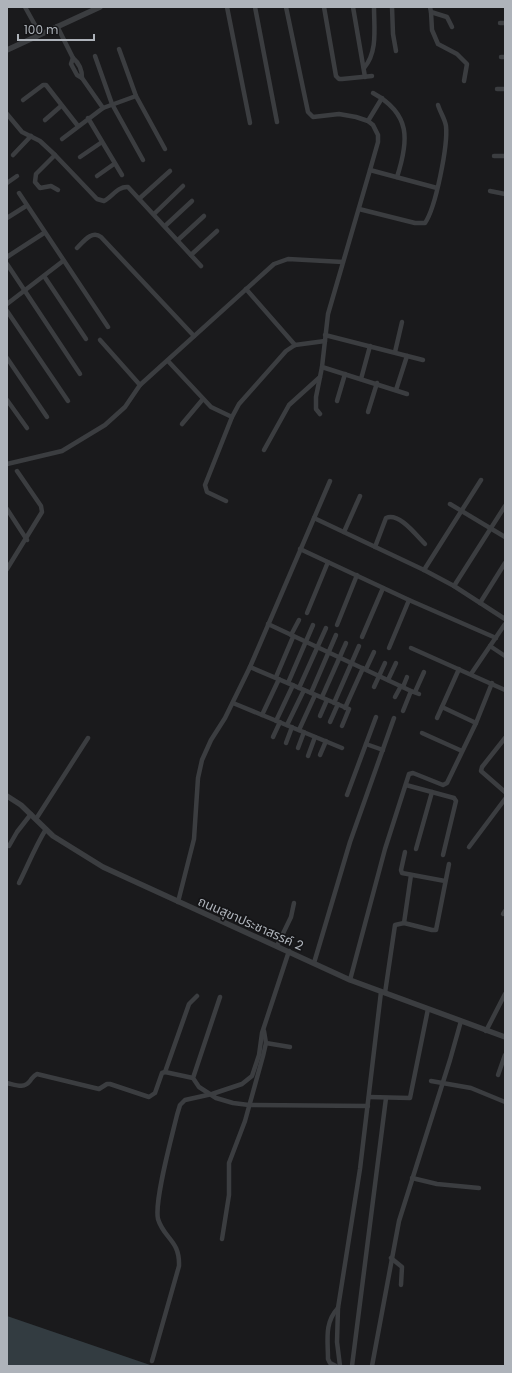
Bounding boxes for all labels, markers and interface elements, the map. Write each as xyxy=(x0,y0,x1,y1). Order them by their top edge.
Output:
scale bar xyxy=(18,16,94,42)
text: 100 m xyxy=(24,21,58,38)
street label: ถนนสุขาประชาสรรค์ 2 xyxy=(195,892,307,955)

